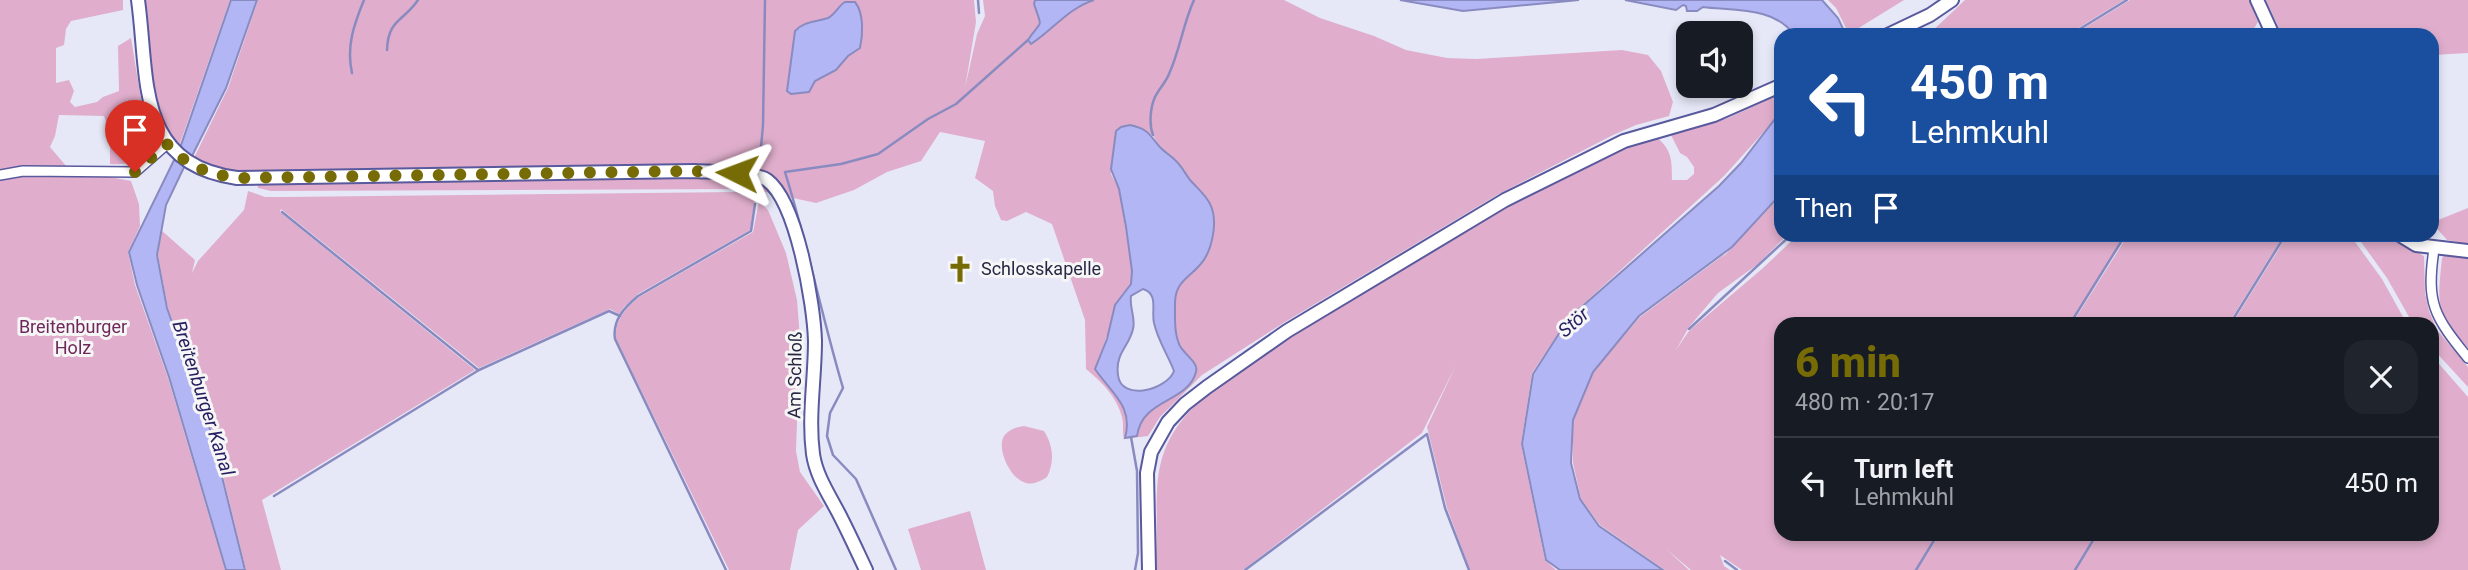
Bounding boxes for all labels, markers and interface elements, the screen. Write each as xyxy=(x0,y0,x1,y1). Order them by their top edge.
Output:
map controls xyxy=(1676,21,1753,98)
button: sound xyxy=(1676,21,1753,98)
text: 450 m xyxy=(1910,54,2049,111)
icon: left xyxy=(1795,56,1886,147)
pin xyxy=(105,100,165,172)
icon: arrive xyxy=(116,111,154,149)
text: Lehmkuhl xyxy=(1910,113,2049,151)
position arrow xyxy=(700,136,774,210)
icon: arrive xyxy=(1867,189,1905,227)
text: Then xyxy=(1795,193,1853,223)
church icon: Schlosskapelle xyxy=(945,254,975,284)
place label: Schlosskapelle xyxy=(981,258,1101,279)
water label: Stör xyxy=(1553,302,1594,342)
park label: Breitenburger Holz xyxy=(19,316,127,358)
water label: Breitenburger Kanal xyxy=(168,318,240,479)
street label: Am Schloß xyxy=(783,331,806,419)
text: 6 min xyxy=(1795,338,1901,387)
button: close xyxy=(2344,340,2418,414)
text: 480 m · 20:17 xyxy=(1795,389,1934,416)
text: Turn left xyxy=(1854,454,1953,484)
icon: left xyxy=(1795,464,1833,502)
text: 450 m xyxy=(2345,468,2418,498)
text: Lehmkuhl xyxy=(1854,484,1954,511)

